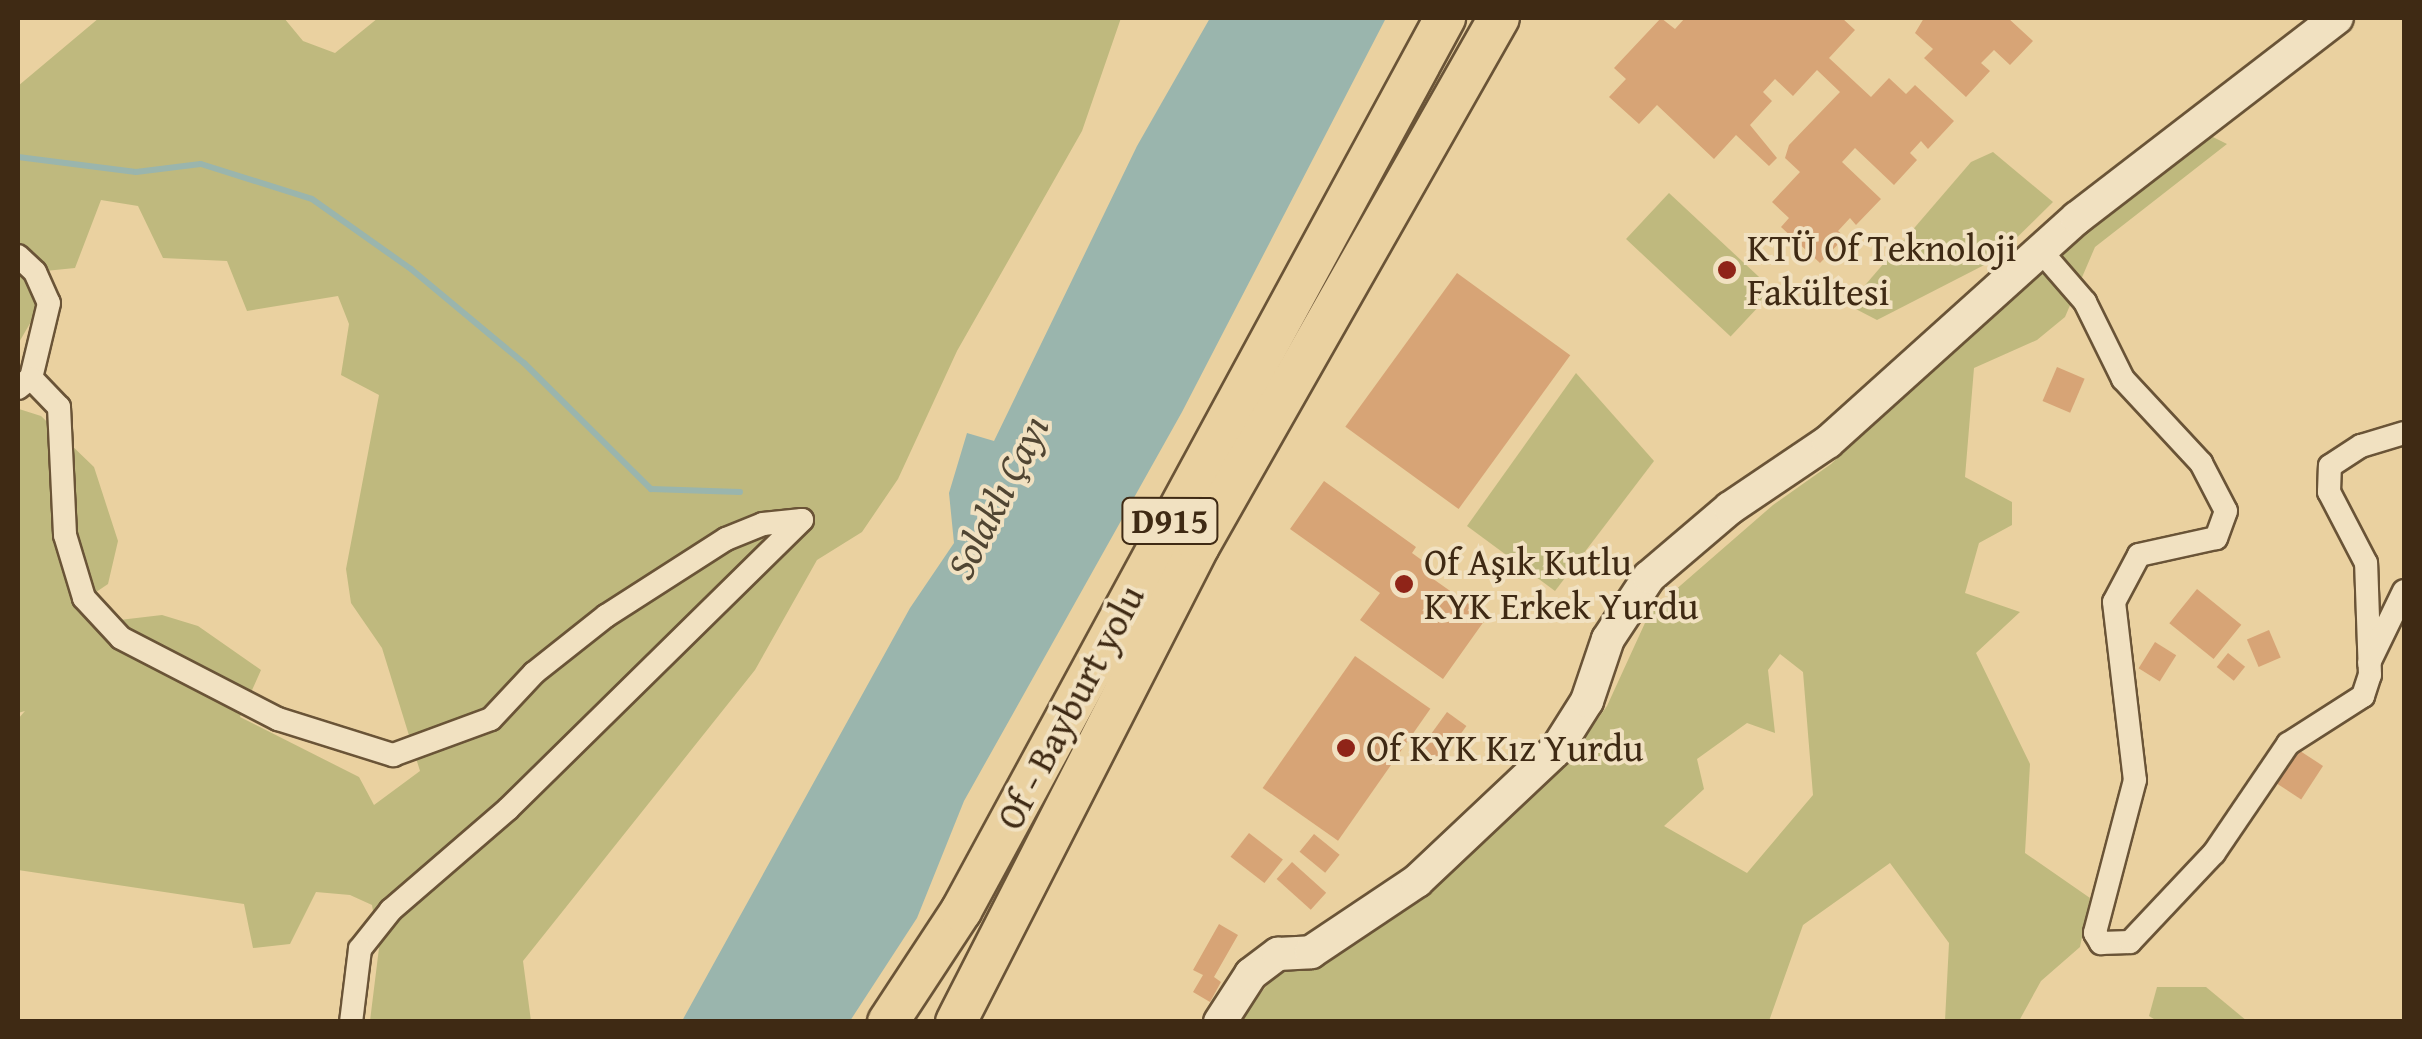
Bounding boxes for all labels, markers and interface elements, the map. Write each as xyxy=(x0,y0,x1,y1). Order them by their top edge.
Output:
place label: KTÜ Of Teknoloji Fakültesi xyxy=(1747,225,2016,314)
marker: KTÜ Of Teknoloji Fakültesi xyxy=(1716,259,1738,281)
water label: Solaklı Çayı xyxy=(936,407,1058,587)
road number: D915 xyxy=(1120,491,1220,551)
place label: Of Aşık Kutlu KYK Erkek Yurdu xyxy=(1424,539,1699,628)
marker: Of Aşık Kutlu KYK Erkek Yurdu xyxy=(1393,573,1415,595)
street label: Of - Bayburt yolu xyxy=(987,577,1153,837)
place label: Of KYK Kız Yurdu xyxy=(1366,725,1643,771)
marker: Of KYK Kız Yurdu xyxy=(1335,737,1357,759)

